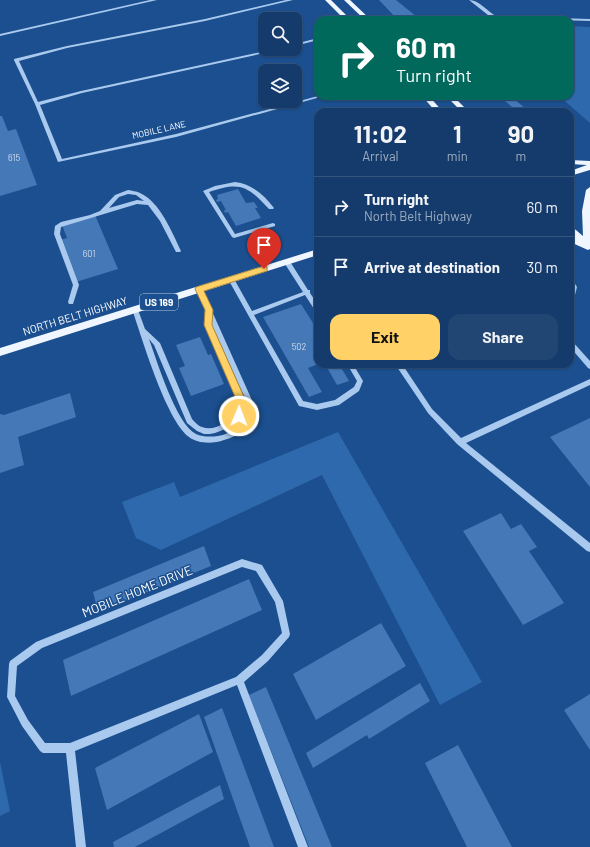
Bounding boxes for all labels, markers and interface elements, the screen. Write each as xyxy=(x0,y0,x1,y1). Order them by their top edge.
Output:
map controls xyxy=(258,12,302,108)
button: search xyxy=(258,12,302,56)
text: 60 m xyxy=(396,30,456,64)
icon: right xyxy=(330,32,382,84)
button: layers xyxy=(258,64,302,108)
text: Turn right xyxy=(396,64,472,86)
street label: MOBILE LANE xyxy=(131,118,187,141)
text: 11:02 xyxy=(354,119,407,148)
text: 1 xyxy=(453,119,462,148)
text: 90 xyxy=(508,119,534,148)
text: Arrival xyxy=(362,148,399,164)
text: min xyxy=(447,148,468,164)
text: m xyxy=(516,148,526,164)
house number: 615 xyxy=(8,152,20,163)
text: Turn right xyxy=(364,190,429,208)
icon: right xyxy=(330,196,352,218)
text: 60 m xyxy=(526,198,558,216)
text: North Belt Highway xyxy=(364,208,472,224)
pin xyxy=(247,228,281,269)
icon: arrive xyxy=(253,234,275,256)
house number: 601 xyxy=(83,248,95,259)
icon: arrive xyxy=(330,256,352,278)
text: Arrive at destination xyxy=(364,258,500,276)
text: 30 m xyxy=(526,258,558,276)
street label: NORTH BELT HIGHWAY xyxy=(21,293,129,338)
road number: US 169 xyxy=(140,294,178,310)
button: Exit xyxy=(330,314,440,360)
button: Share xyxy=(448,314,558,360)
house number: 502 xyxy=(292,341,306,352)
position arrow xyxy=(218,395,260,437)
street label: MOBILE HOME DRIVE xyxy=(79,561,195,620)

